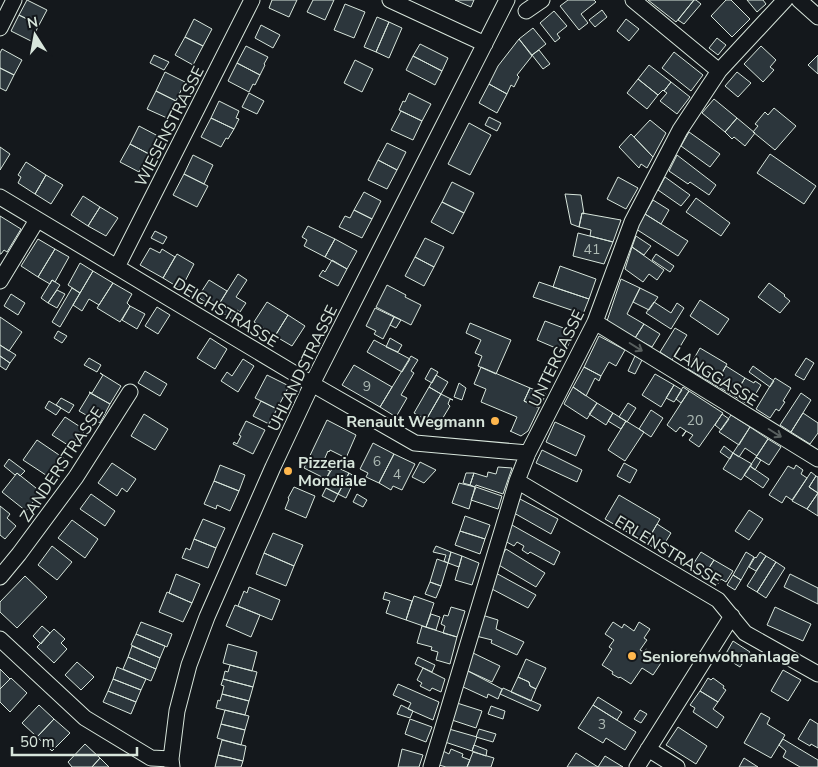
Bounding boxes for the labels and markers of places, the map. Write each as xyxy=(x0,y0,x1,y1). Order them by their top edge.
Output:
place label: Renault Wegmann xyxy=(346,411,485,433)
marker: Renault Wegmann xyxy=(489,415,501,427)
place label: Pizzeria Mondiale xyxy=(298,452,367,492)
marker: Pizzeria Mondiale xyxy=(282,465,294,477)
place label: Seniorenwohnanlage xyxy=(642,646,800,668)
marker: Seniorenwohnanlage xyxy=(626,650,638,662)

